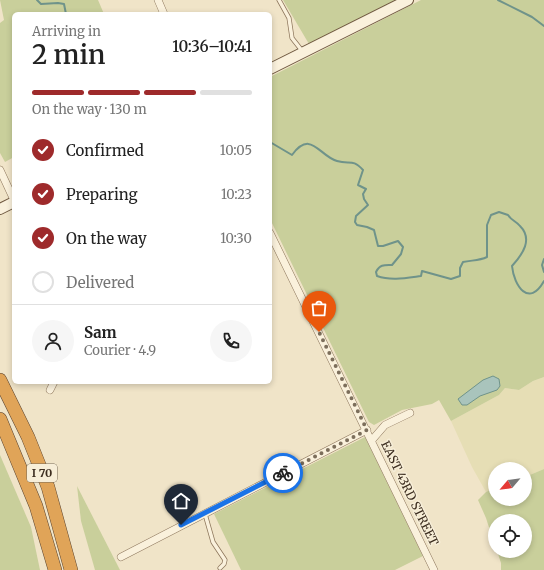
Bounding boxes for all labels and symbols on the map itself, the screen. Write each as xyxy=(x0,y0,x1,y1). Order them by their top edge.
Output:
pin xyxy=(302,291,336,332)
street label: EAST 43RD STREET xyxy=(378,438,442,548)
courier xyxy=(263,453,303,493)
north arrow xyxy=(488,462,532,506)
road number: I 70 xyxy=(27,464,57,482)
pin xyxy=(164,484,198,525)

